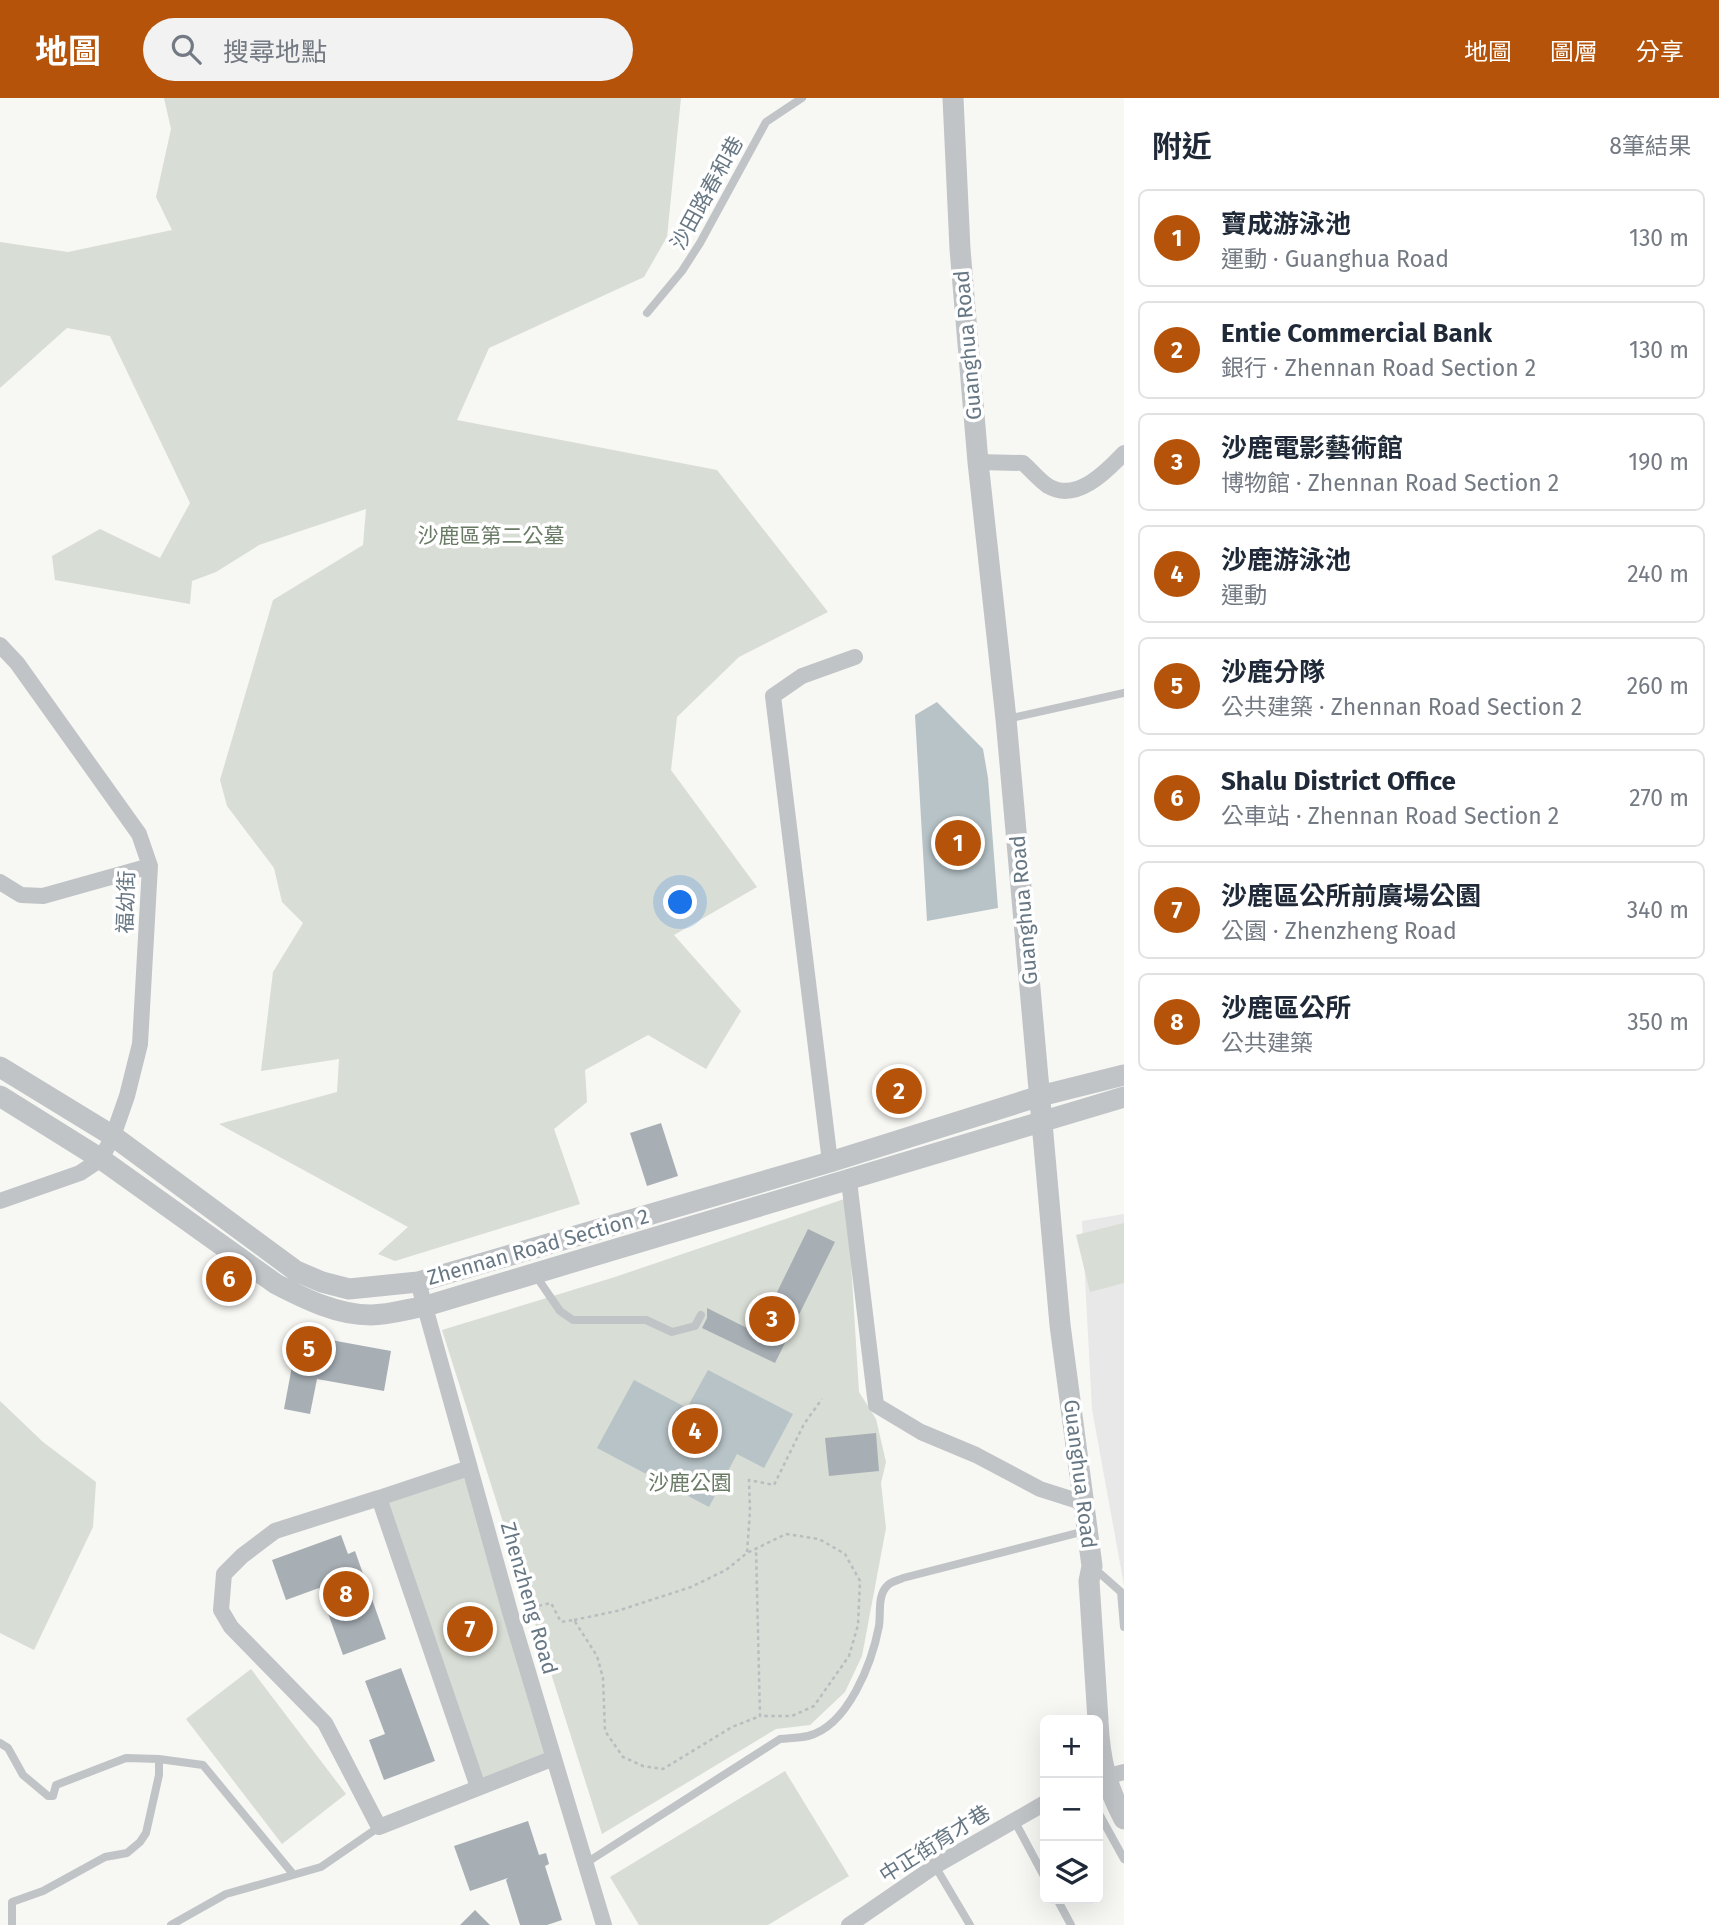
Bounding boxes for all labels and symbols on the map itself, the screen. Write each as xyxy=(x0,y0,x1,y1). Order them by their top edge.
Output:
street label: 沙田路春和巷 xyxy=(665,132,749,254)
street label: Guanghua Road xyxy=(949,269,987,421)
park label: 沙鹿區第二公墓 xyxy=(418,523,565,549)
pin: 1 xyxy=(935,817,981,869)
street label: Guanghua Road xyxy=(1005,834,1043,986)
street label: 福幼街 xyxy=(112,870,140,934)
your location xyxy=(663,885,697,919)
pin: 2 xyxy=(876,1065,922,1117)
street label: Zhennan Road Section 2 xyxy=(424,1203,652,1291)
pin: 6 xyxy=(206,1253,252,1305)
pin: 3 xyxy=(749,1293,795,1345)
pin: 5 xyxy=(286,1323,332,1375)
street label: Guanghua Road xyxy=(1058,1398,1102,1550)
pin: 4 xyxy=(672,1405,718,1457)
park label: 沙鹿公園 xyxy=(648,1470,732,1496)
street label: Zhenzheng Road xyxy=(495,1519,563,1677)
pin: 8 xyxy=(323,1568,369,1620)
pin: 7 xyxy=(447,1603,493,1655)
street label: 中正街育才巷 xyxy=(875,1800,995,1888)

